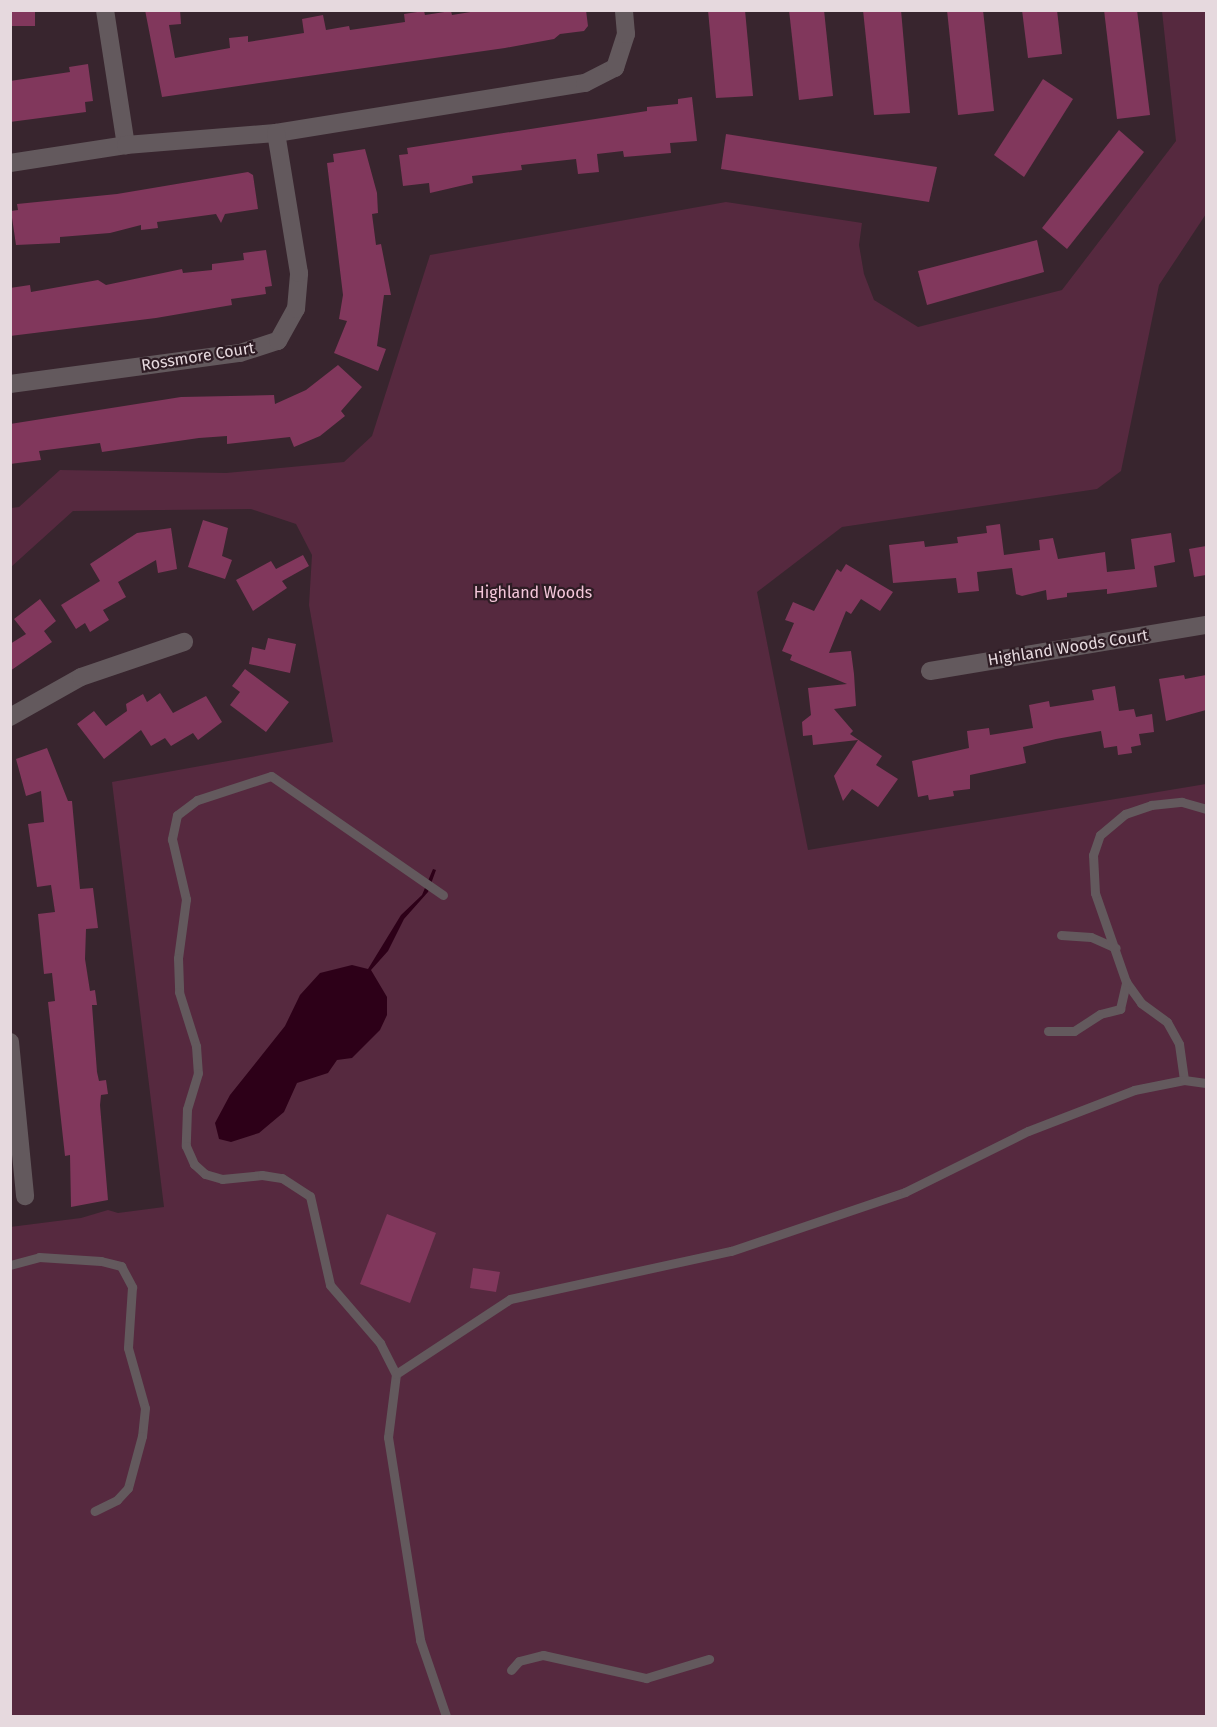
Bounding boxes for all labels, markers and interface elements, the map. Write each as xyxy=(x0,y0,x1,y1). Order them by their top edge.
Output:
street label: Rossmore Court xyxy=(140,339,256,375)
park label: Highland Woods xyxy=(474,583,592,603)
street label: Highland Woods Court xyxy=(987,626,1149,670)

